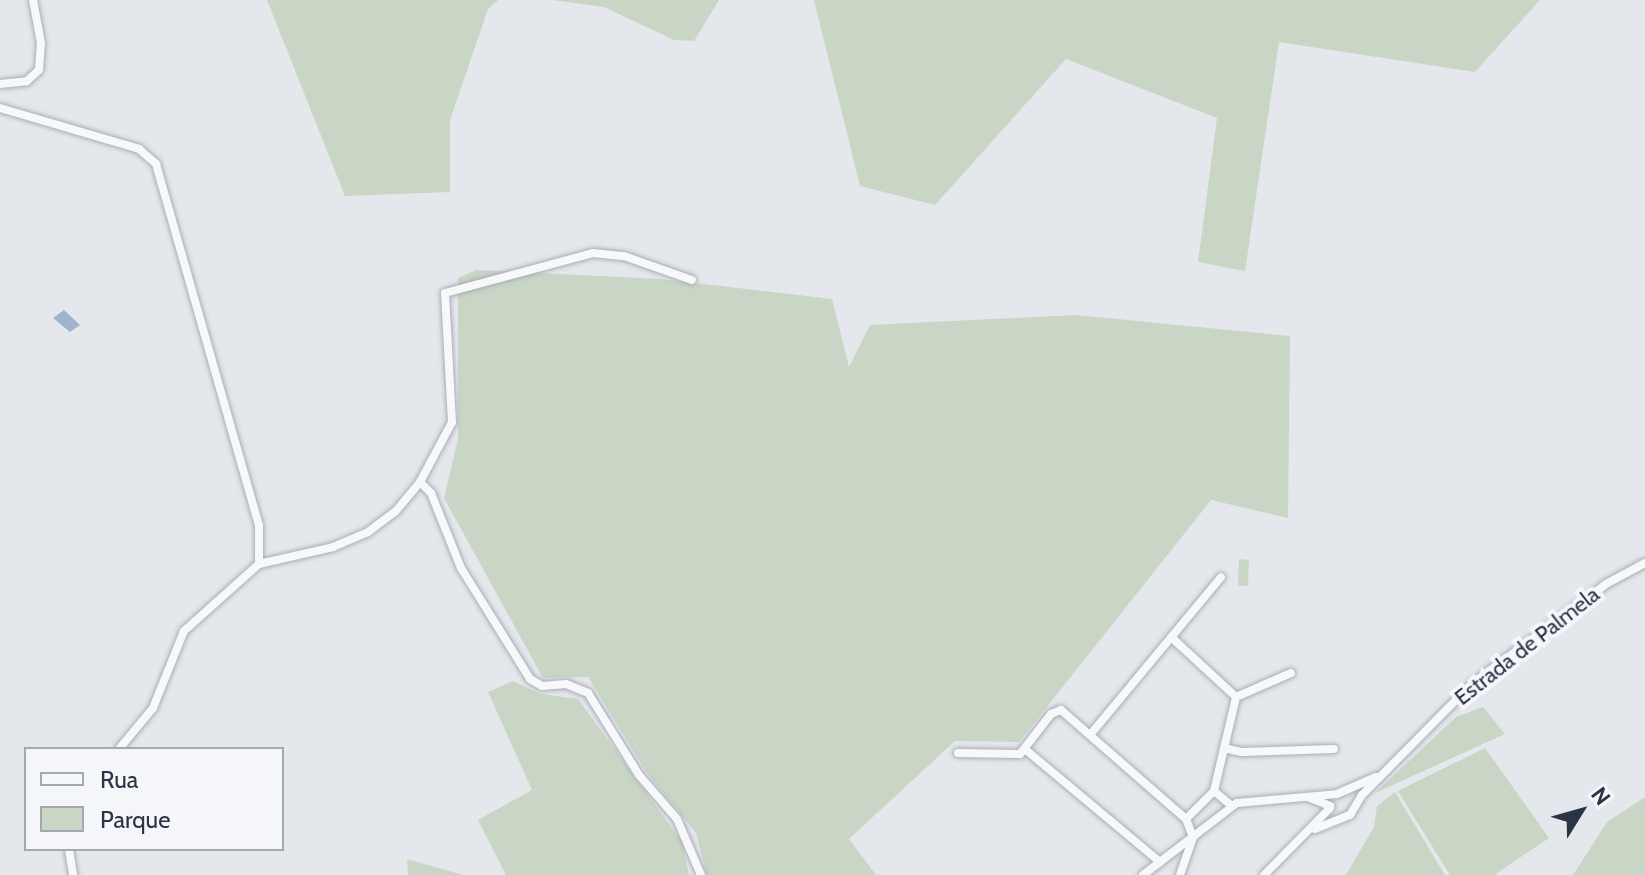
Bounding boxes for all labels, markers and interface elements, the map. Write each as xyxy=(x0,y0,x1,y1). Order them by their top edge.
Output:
street label: Estrada de Palmela xyxy=(1449,581,1605,711)
legend xyxy=(24,747,284,851)
text: Rua xyxy=(100,765,138,794)
north arrow xyxy=(1541,771,1621,851)
text: N xyxy=(1585,782,1616,811)
text: Parque xyxy=(100,805,170,834)

